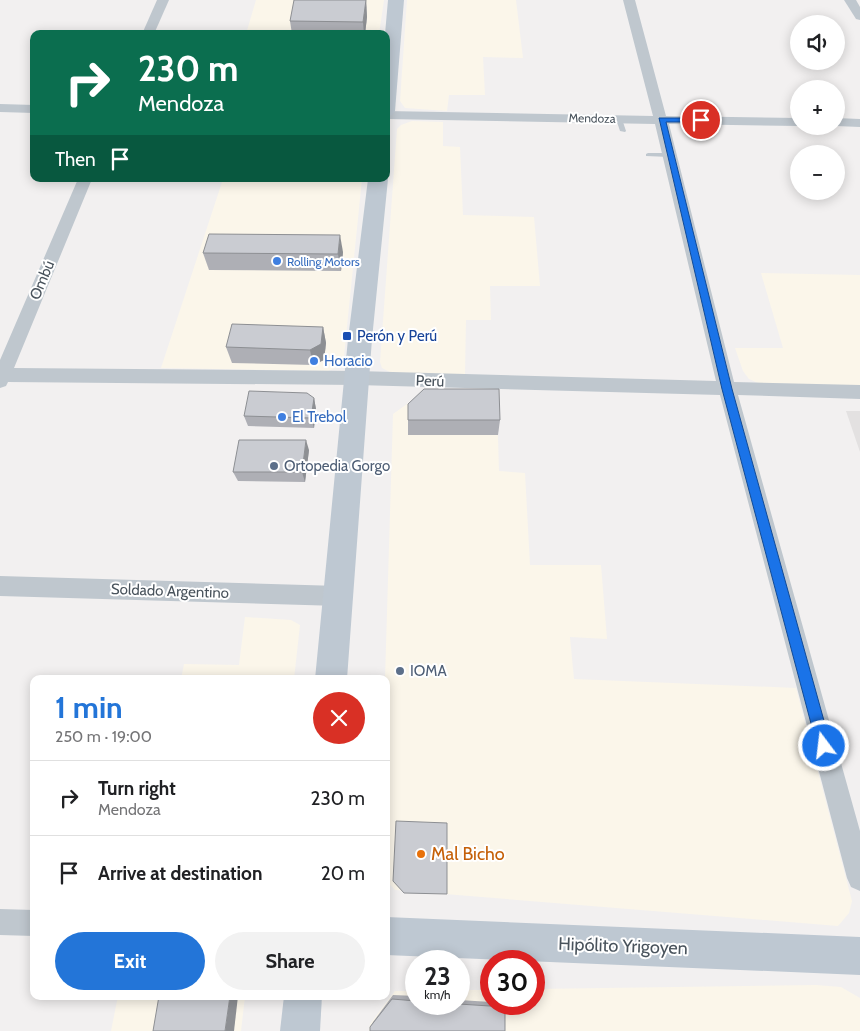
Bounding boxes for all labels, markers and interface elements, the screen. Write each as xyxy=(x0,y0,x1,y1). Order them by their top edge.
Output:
map controls xyxy=(790,15,845,200)
button: sound xyxy=(790,15,845,70)
text: 230 m xyxy=(138,47,238,90)
icon: right xyxy=(55,50,120,115)
button: + xyxy=(790,80,845,135)
text: Mendoza xyxy=(138,90,224,117)
pin xyxy=(680,99,722,141)
icon: arrive xyxy=(687,106,715,134)
street label: Mendoza xyxy=(568,110,616,126)
icon: arrive xyxy=(106,145,134,173)
button: − xyxy=(790,145,845,200)
text: Then xyxy=(55,148,96,171)
place label: Rolling Motors xyxy=(287,254,360,269)
marker: Rolling Motors xyxy=(271,255,283,267)
street label: Ombú xyxy=(26,258,58,302)
place label: Perón y Perú xyxy=(357,327,437,345)
marker: Perón y Perú xyxy=(341,330,353,342)
place label: Horacio xyxy=(324,352,373,370)
marker: Horacio xyxy=(308,355,320,367)
street label: Perú xyxy=(415,372,445,390)
place label: El Trebol xyxy=(292,408,347,426)
marker: El Trebol xyxy=(276,411,288,423)
place label: Ortopedia Gorgo xyxy=(284,457,390,475)
marker: Ortopedia Gorgo xyxy=(268,460,280,472)
street label: Soldado Argentino xyxy=(111,580,229,602)
place label: IOMA xyxy=(410,662,447,680)
marker: IOMA xyxy=(394,665,406,677)
text: 1 min xyxy=(55,689,123,726)
button: close xyxy=(313,692,365,744)
position arrow xyxy=(797,719,849,771)
text: 250 m · 19:00 xyxy=(55,727,152,746)
text: Turn right xyxy=(98,777,176,800)
icon: right xyxy=(55,784,83,812)
text: 230 m xyxy=(311,787,365,810)
text: Mendoza xyxy=(98,800,161,819)
place label: Mal Bicho xyxy=(431,843,505,865)
marker: Mal Bicho xyxy=(415,848,427,860)
icon: arrive xyxy=(55,859,83,887)
text: Arrive at destination xyxy=(98,862,262,885)
text: 20 m xyxy=(321,862,365,885)
button: Exit xyxy=(55,932,205,990)
button: Share xyxy=(215,932,365,990)
street label: Hipólito Yrigoyen xyxy=(558,933,688,959)
speed limit sign: 30 xyxy=(480,950,545,1015)
text: 23 xyxy=(424,961,451,991)
text: km/h xyxy=(424,987,451,1002)

